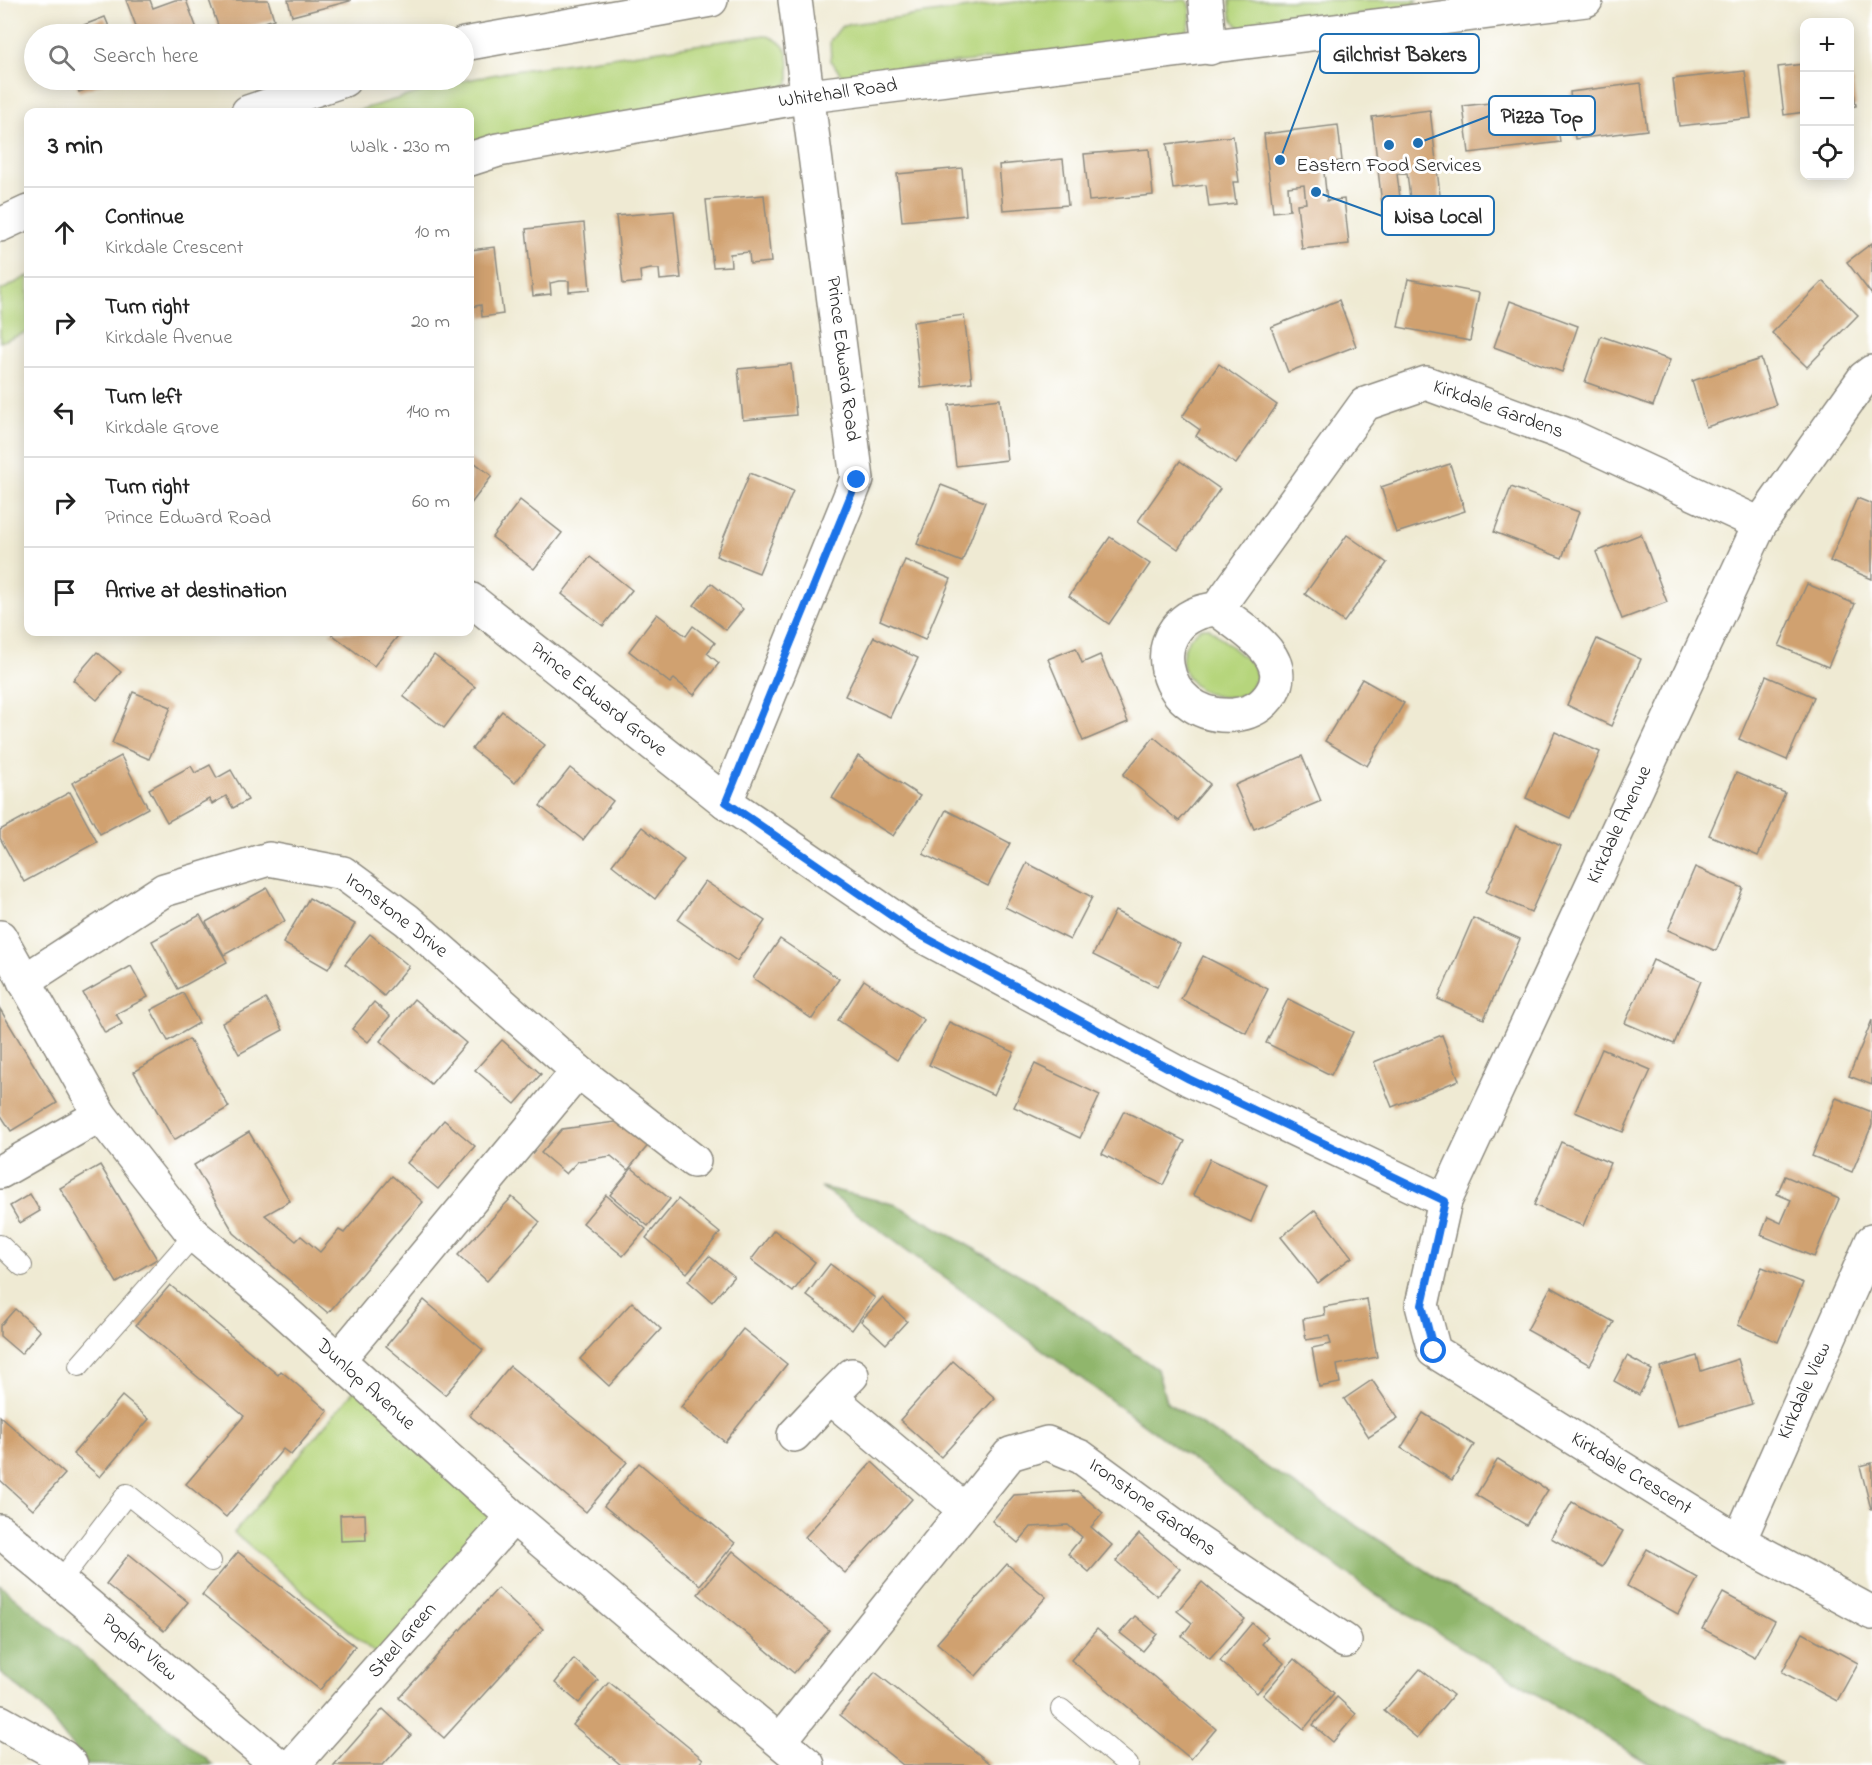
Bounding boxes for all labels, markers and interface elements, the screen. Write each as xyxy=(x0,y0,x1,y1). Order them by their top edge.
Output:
map controls xyxy=(1800,18,1854,180)
button: + xyxy=(1800,18,1854,72)
search box xyxy=(24,24,474,90)
callout: Gilchrist Bakers xyxy=(1320,34,1479,73)
icon: search xyxy=(45,41,78,74)
text: Search here xyxy=(93,41,198,73)
text: Gilchrist Bakers xyxy=(1333,41,1467,71)
street label: Whitehall Road xyxy=(777,71,899,117)
button: − xyxy=(1800,72,1854,126)
callout: Pizza Top xyxy=(1489,96,1595,135)
text: Pizza Top xyxy=(1501,103,1583,133)
button: locate xyxy=(1800,126,1854,180)
text: 3 min xyxy=(48,128,103,166)
text: Walk · 230 m xyxy=(350,133,450,162)
marker: Eastern Food Services xyxy=(1382,138,1396,152)
place label: Eastern Food Services xyxy=(1296,152,1482,181)
callout: Nisa Local xyxy=(1382,196,1494,235)
text: Continue xyxy=(105,202,184,234)
text: Nisa Local xyxy=(1394,203,1483,233)
icon: ahead xyxy=(48,216,81,249)
text: 10 m xyxy=(414,218,450,247)
text: Kirkdale Crescent xyxy=(105,234,243,263)
street label: Prince Edward Road xyxy=(817,275,867,443)
text: Turn right xyxy=(105,292,190,324)
icon: right xyxy=(48,306,81,339)
text: 20 m xyxy=(411,308,450,337)
text: Kirkdale Avenue xyxy=(105,324,232,353)
street label: Kirkdale Gardens xyxy=(1428,373,1568,447)
text: Turn left xyxy=(105,382,182,414)
icon: left xyxy=(48,396,81,429)
text: 140 m xyxy=(406,398,450,427)
text: Kirkdale Grove xyxy=(105,414,219,443)
route end xyxy=(843,466,869,492)
text: Turn right xyxy=(105,472,190,504)
icon: right xyxy=(48,486,81,519)
text: 60 m xyxy=(412,488,450,517)
text: Prince Edward Road xyxy=(105,504,271,533)
icon: arrive xyxy=(48,576,81,609)
text: Arrive at destination xyxy=(105,576,287,608)
street label: Prince Edward Grove xyxy=(523,636,673,764)
street label: Kirkdale Avenue xyxy=(1580,761,1660,889)
street label: Ironstone Drive xyxy=(338,866,454,966)
street label: Dunlop Avenue xyxy=(308,1332,421,1438)
route start xyxy=(1420,1337,1446,1363)
street label: Kirkdale View xyxy=(1771,1338,1839,1444)
street label: Kirkdale Crescent xyxy=(1565,1425,1698,1523)
street label: Ironstone Gardens xyxy=(1082,1452,1222,1564)
street label: Steel Green xyxy=(362,1597,444,1685)
street label: Poplar View xyxy=(94,1607,184,1689)

